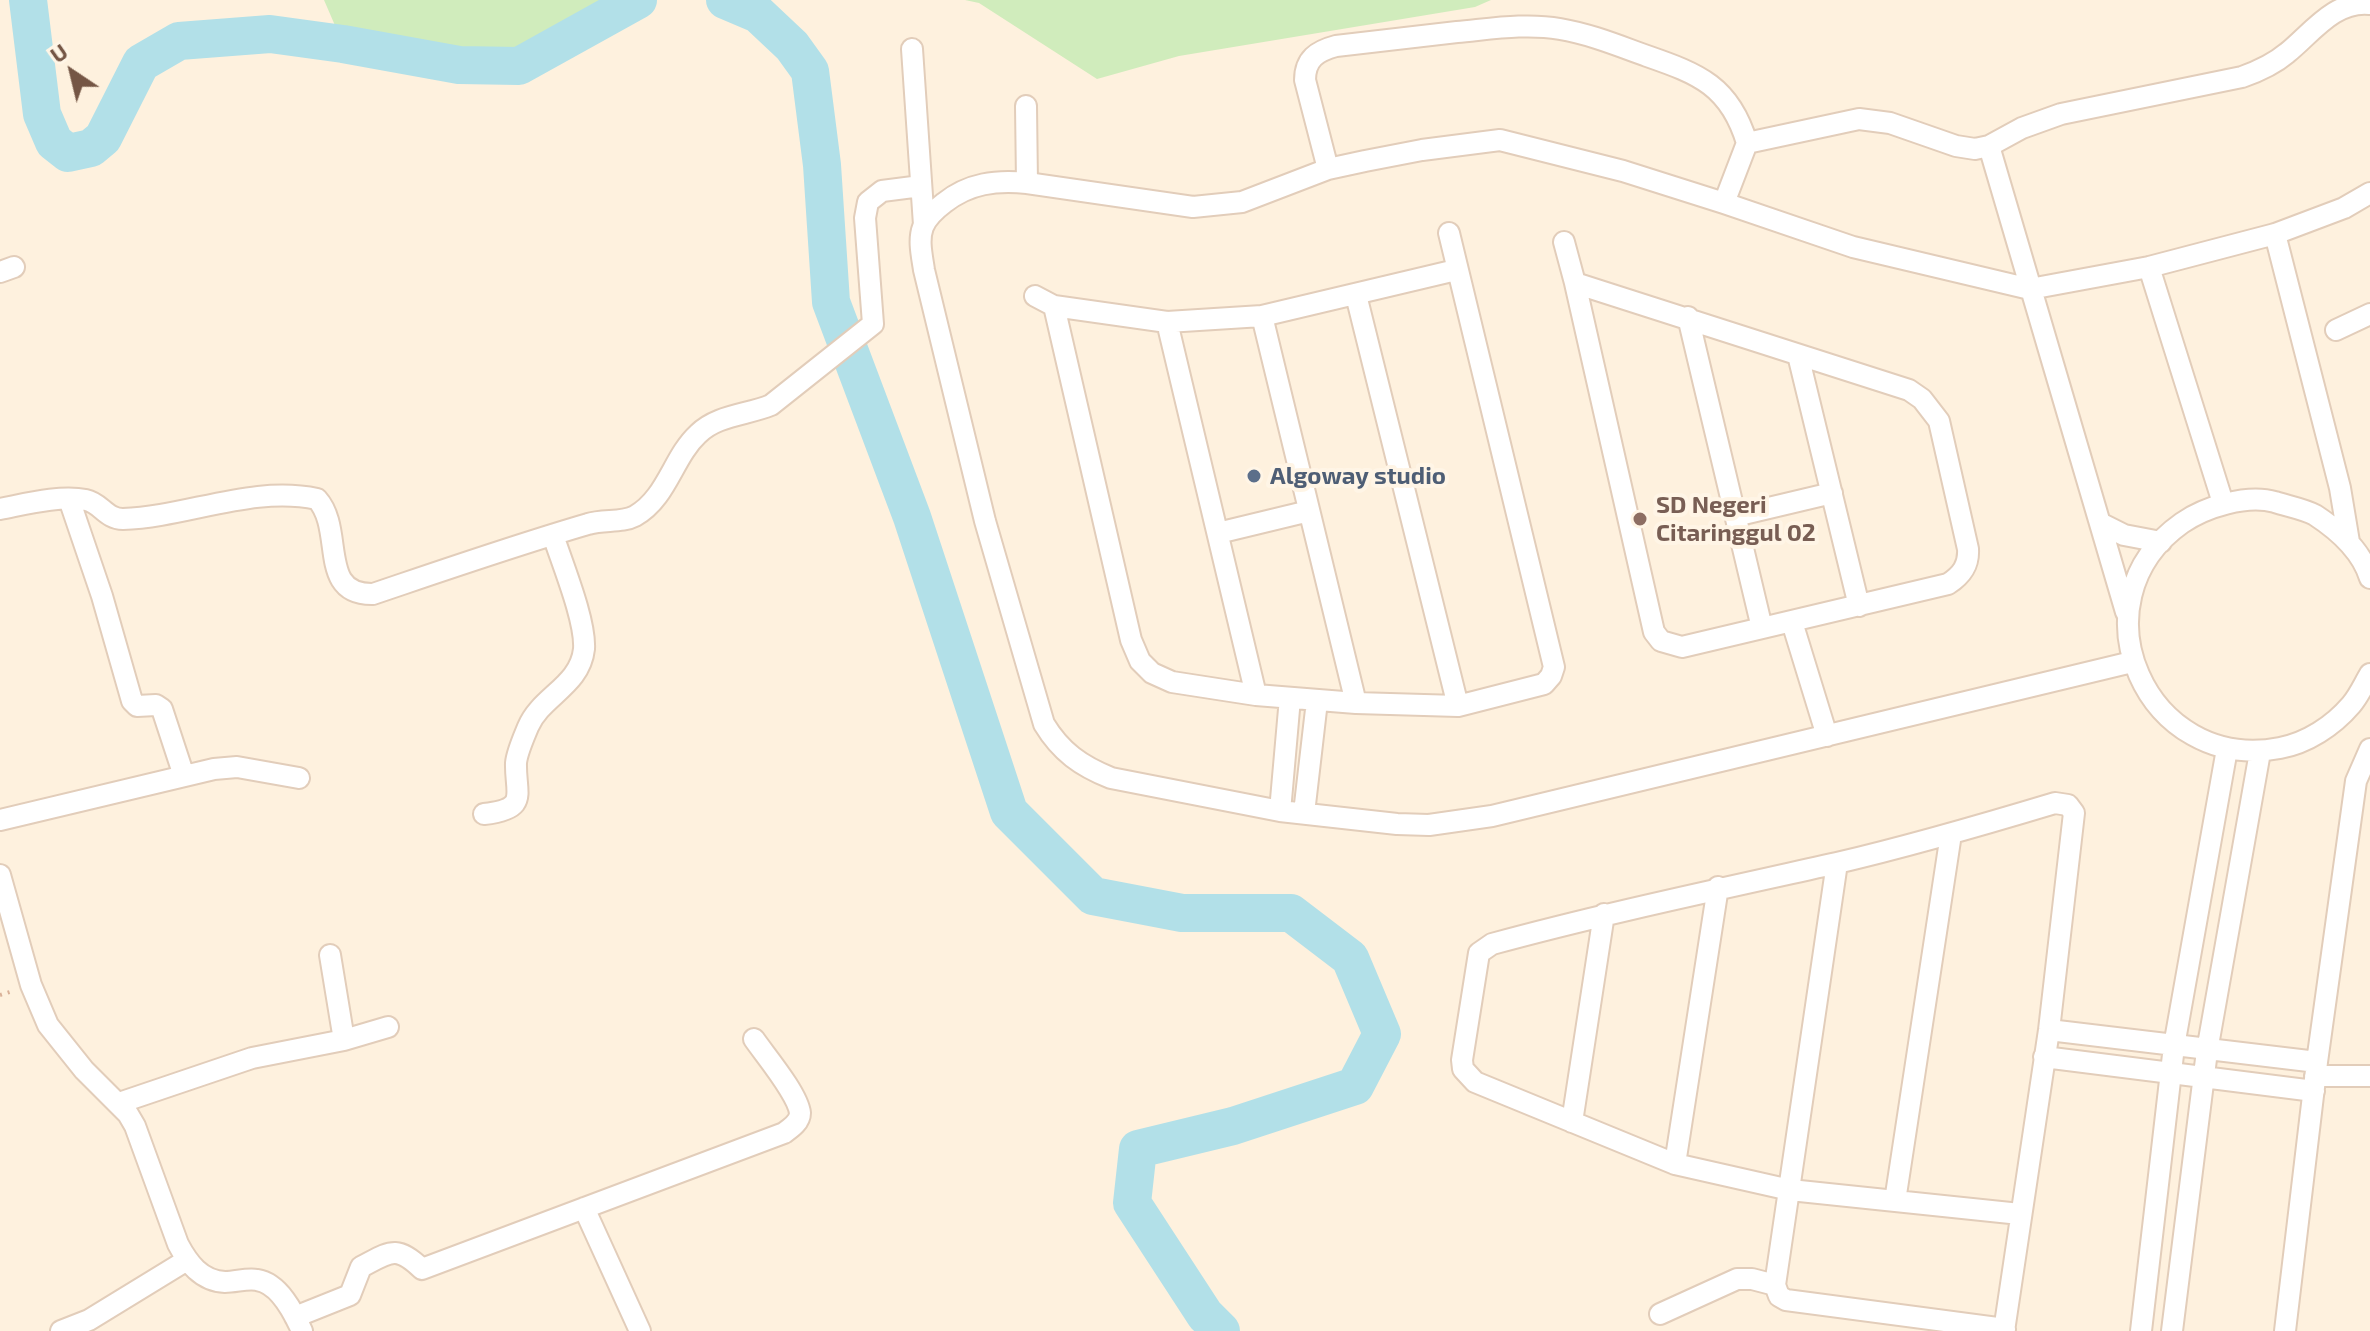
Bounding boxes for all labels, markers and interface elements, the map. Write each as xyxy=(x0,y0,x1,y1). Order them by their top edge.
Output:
north arrow xyxy=(32,32,112,112)
text: U xyxy=(45,37,72,67)
place label: Algoway studio xyxy=(1270,462,1446,490)
marker: Algoway studio xyxy=(1245,467,1263,485)
place label: SD Negeri Citaringgul 02 xyxy=(1656,491,1816,547)
marker: SD Negeri Citaringgul 02 xyxy=(1631,510,1649,528)

